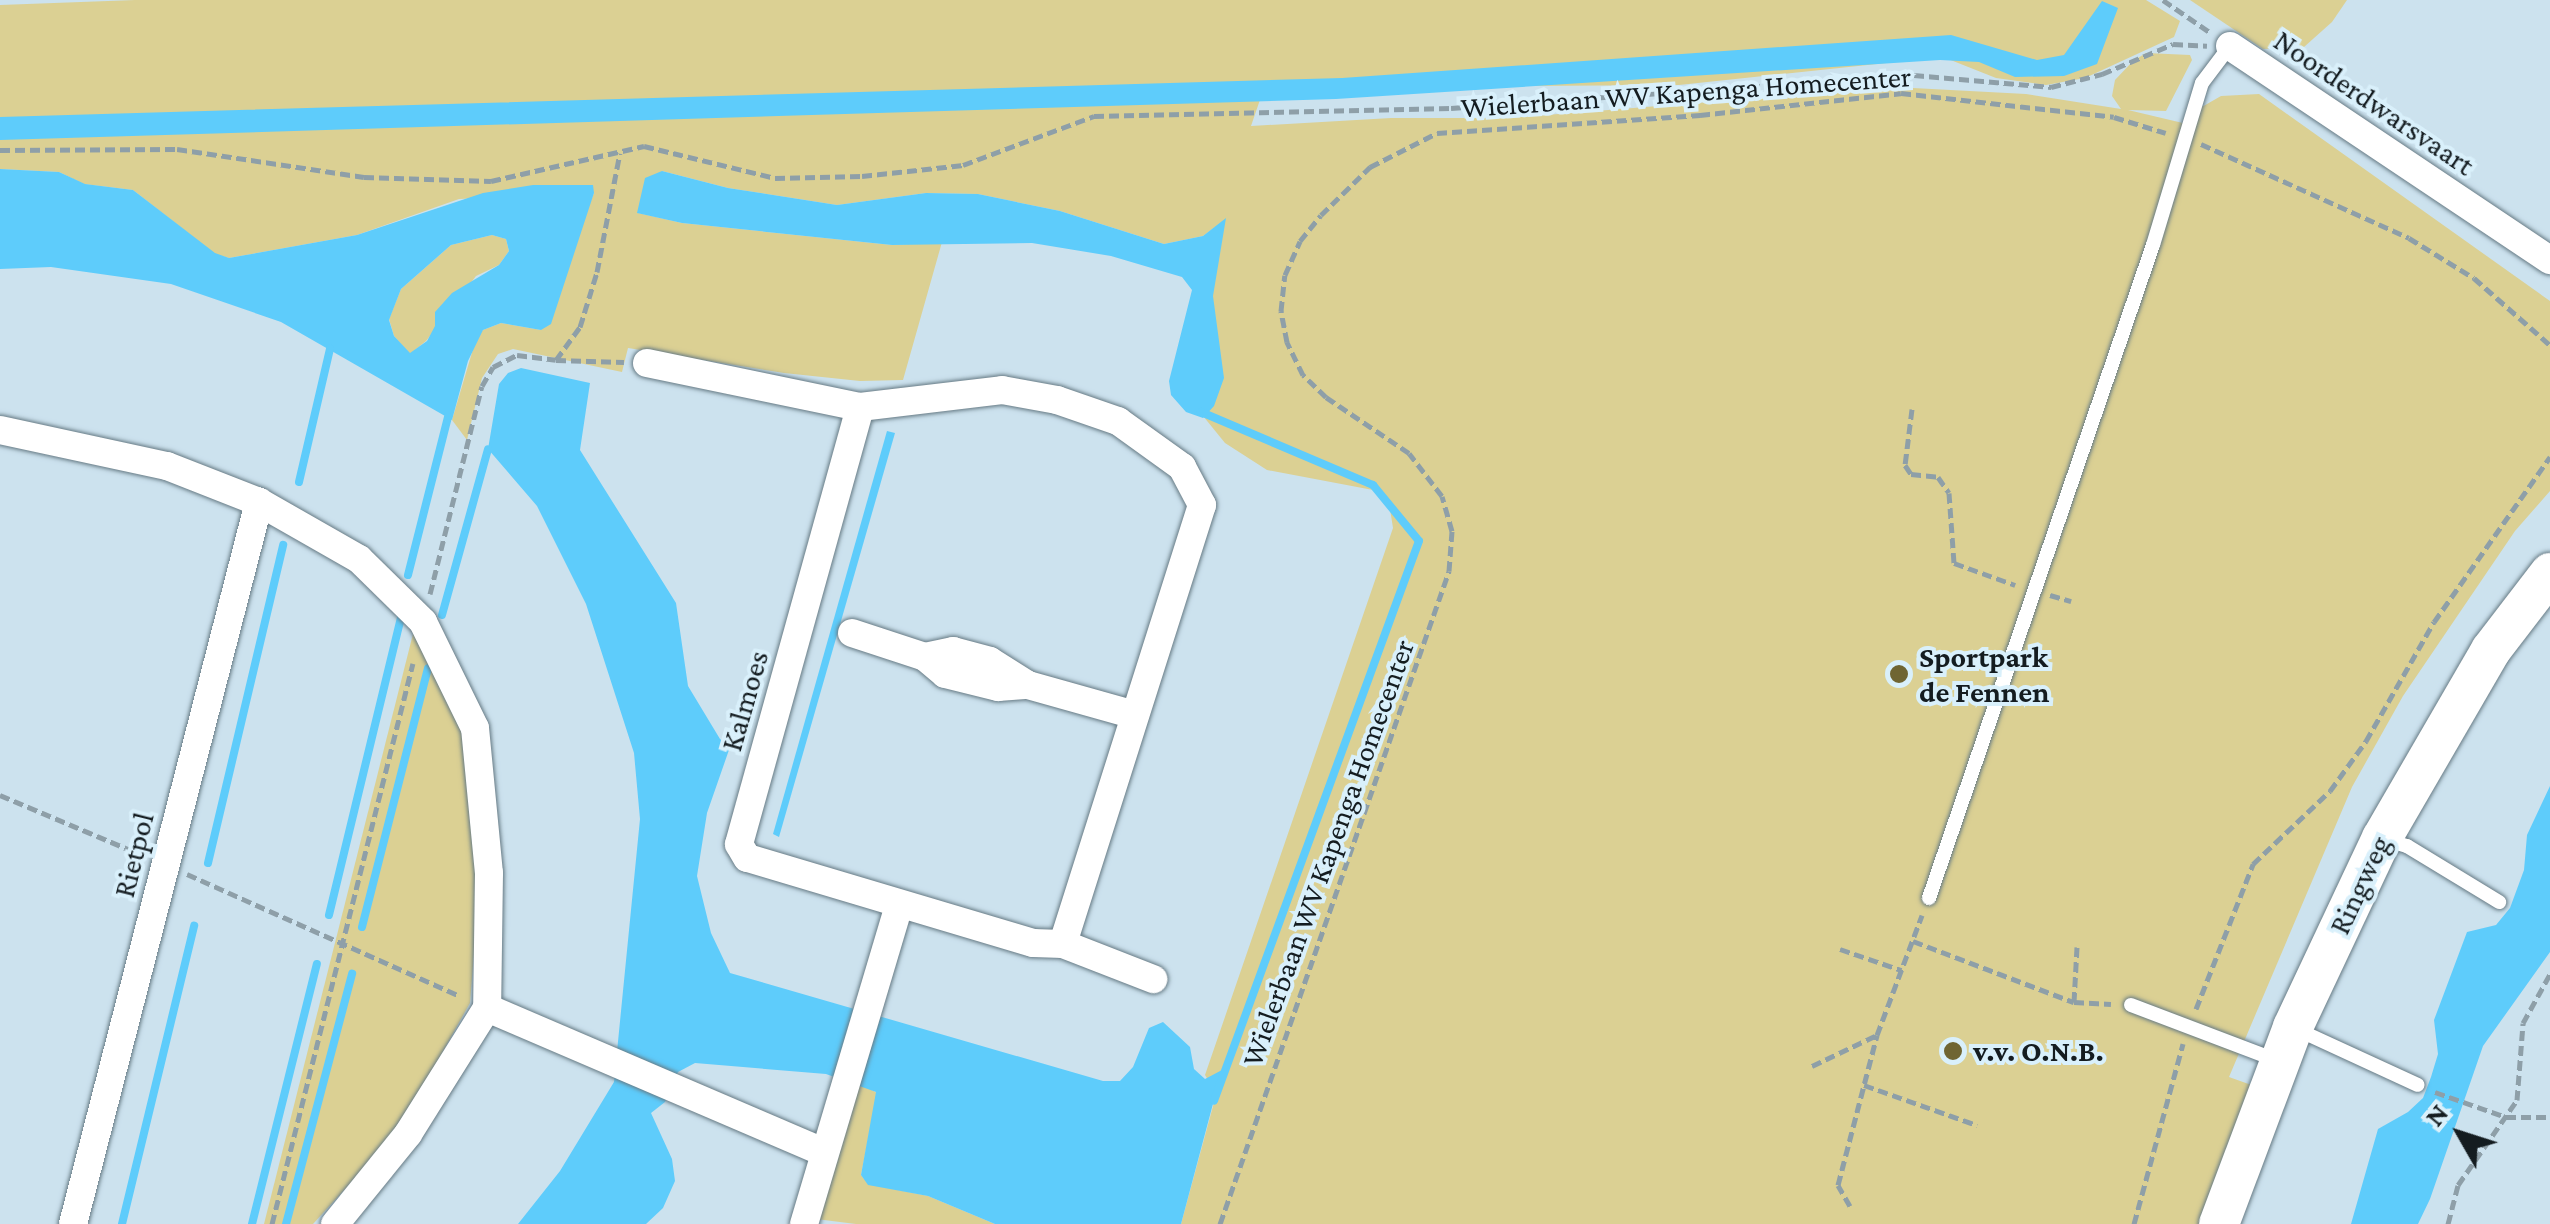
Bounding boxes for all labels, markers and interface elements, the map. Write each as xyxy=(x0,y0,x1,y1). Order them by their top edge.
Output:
street label: Noorderdwarsvaart xyxy=(2267,23,2481,183)
street label: Wielerbaan WV Kapenga Homecenter xyxy=(1459,58,1913,126)
street label: Wielerbaan WV Kapenga Homecenter xyxy=(1234,635,1422,1071)
place label: Sportpark de Fennen xyxy=(1919,639,2049,710)
street label: Kalmoes xyxy=(714,647,776,755)
marker: Sportpark de Fennen xyxy=(1888,663,1910,685)
street label: Rietpol xyxy=(106,809,162,901)
street label: Ringweg xyxy=(2322,830,2398,940)
place label: v.v. O.N.B. xyxy=(1973,1033,2104,1069)
marker: v.v. O.N.B. xyxy=(1942,1040,1964,1062)
north arrow xyxy=(2410,1084,2510,1184)
text: N xyxy=(2418,1098,2454,1132)

